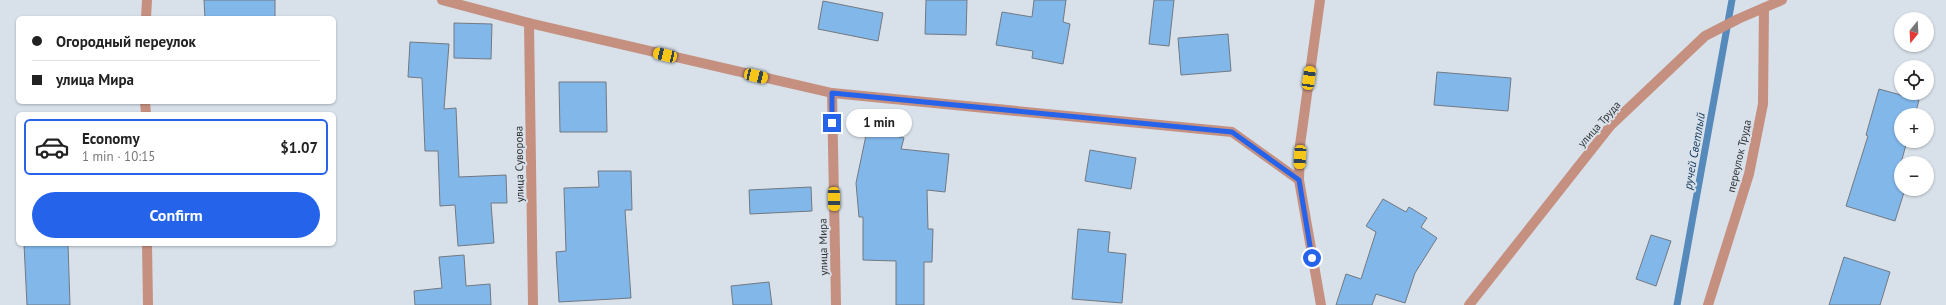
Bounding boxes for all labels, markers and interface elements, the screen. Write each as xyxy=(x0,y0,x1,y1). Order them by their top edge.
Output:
north arrow xyxy=(1894,12,1934,52)
map controls xyxy=(1894,12,1934,196)
text: Огородный переулок xyxy=(56,32,196,51)
car xyxy=(652,46,678,64)
button: locate xyxy=(1894,60,1934,100)
car xyxy=(1301,65,1317,91)
car xyxy=(743,67,769,85)
text: улица Мира xyxy=(56,70,134,89)
street label: улица Труда xyxy=(1574,98,1624,150)
button: + xyxy=(1894,108,1934,148)
callout: 1 min xyxy=(846,109,912,137)
water label: ручей Светлый xyxy=(1680,111,1708,191)
route end xyxy=(823,114,841,132)
text: 1 min xyxy=(863,114,895,131)
street label: переулок Труда xyxy=(1724,118,1754,194)
street label: улица Суворова xyxy=(511,126,527,202)
icon: car xyxy=(34,129,70,165)
text: Economy xyxy=(82,129,140,148)
text: $1.07 xyxy=(280,138,318,157)
car xyxy=(1293,145,1307,169)
text: 1 min · 10:15 xyxy=(82,148,155,165)
button: − xyxy=(1894,156,1934,196)
car xyxy=(828,187,840,211)
button: Confirm xyxy=(32,192,320,238)
street label: улица Мира xyxy=(816,218,830,276)
route start xyxy=(1303,249,1321,267)

